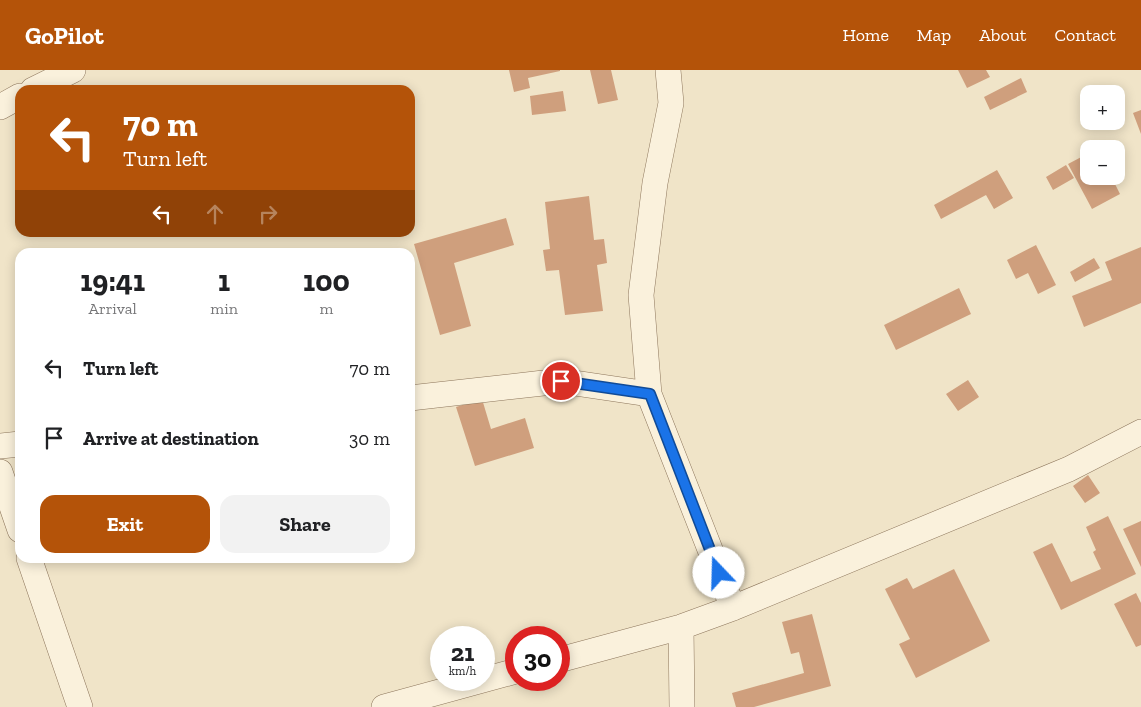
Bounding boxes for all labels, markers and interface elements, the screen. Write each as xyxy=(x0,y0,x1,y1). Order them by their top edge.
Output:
text: GoPilot xyxy=(25,21,104,50)
text: Home xyxy=(842,24,889,46)
text: Map xyxy=(917,24,951,46)
text: About xyxy=(979,24,1026,46)
text: Contact xyxy=(1054,24,1116,46)
map controls xyxy=(1080,85,1125,185)
button: + xyxy=(1080,85,1125,130)
text: 70 m xyxy=(123,103,198,145)
icon: left xyxy=(40,105,105,170)
button: − xyxy=(1080,140,1125,185)
text: Turn left xyxy=(123,145,207,172)
icon: left xyxy=(148,200,176,228)
icon: ahead xyxy=(201,200,229,228)
icon: right xyxy=(254,200,282,228)
text: 19:41 xyxy=(80,263,145,299)
text: 1 xyxy=(218,263,230,299)
text: 100 xyxy=(303,263,350,299)
text: Arrival xyxy=(89,299,137,318)
text: min xyxy=(210,299,238,318)
text: m xyxy=(320,299,333,318)
icon: left xyxy=(40,354,68,382)
text: Turn left xyxy=(83,357,158,380)
text: 70 m xyxy=(349,357,390,380)
pin xyxy=(540,360,582,402)
icon: arrive xyxy=(547,367,575,395)
icon: arrive xyxy=(40,424,68,452)
text: Arrive at destination xyxy=(83,427,259,450)
text: 30 m xyxy=(349,427,390,450)
button: Exit xyxy=(40,495,210,553)
button: Share xyxy=(220,495,390,553)
position arrow xyxy=(692,546,744,598)
speed limit sign: 30 xyxy=(505,626,570,691)
text: 21 xyxy=(451,637,474,667)
text: km/h xyxy=(449,664,476,678)

